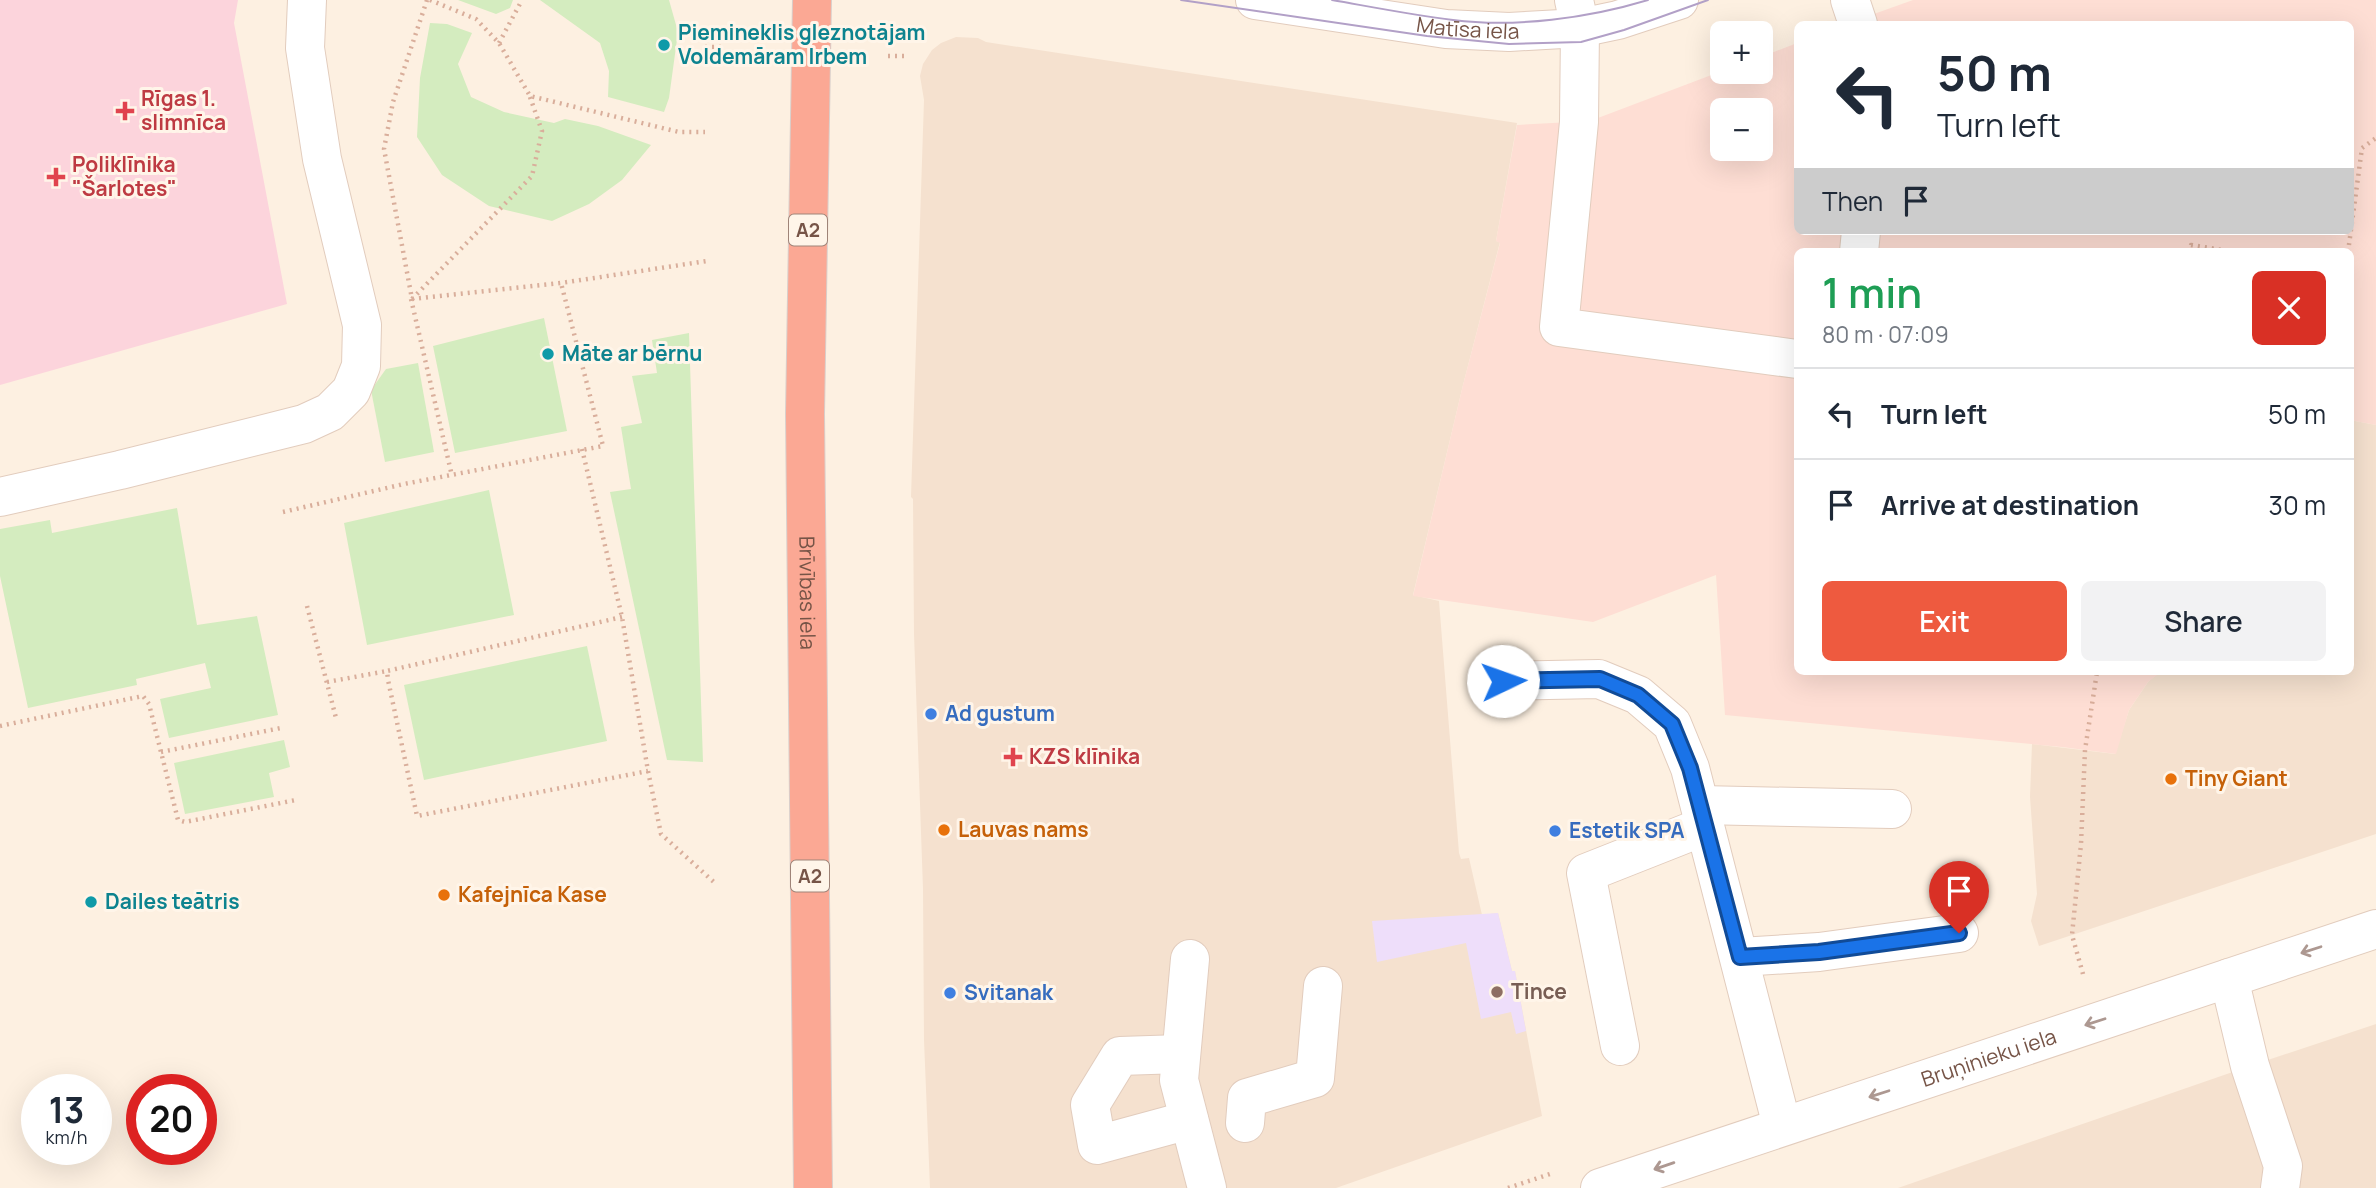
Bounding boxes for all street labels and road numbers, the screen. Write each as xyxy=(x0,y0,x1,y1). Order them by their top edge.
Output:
street label: Matīsa iela xyxy=(1415,10,1520,45)
road number: A2 xyxy=(789,214,827,246)
street label: Brīvības iela xyxy=(793,536,822,650)
road number: A2 xyxy=(791,860,829,891)
street label: Bruņinieku iela xyxy=(1917,1022,2060,1093)

